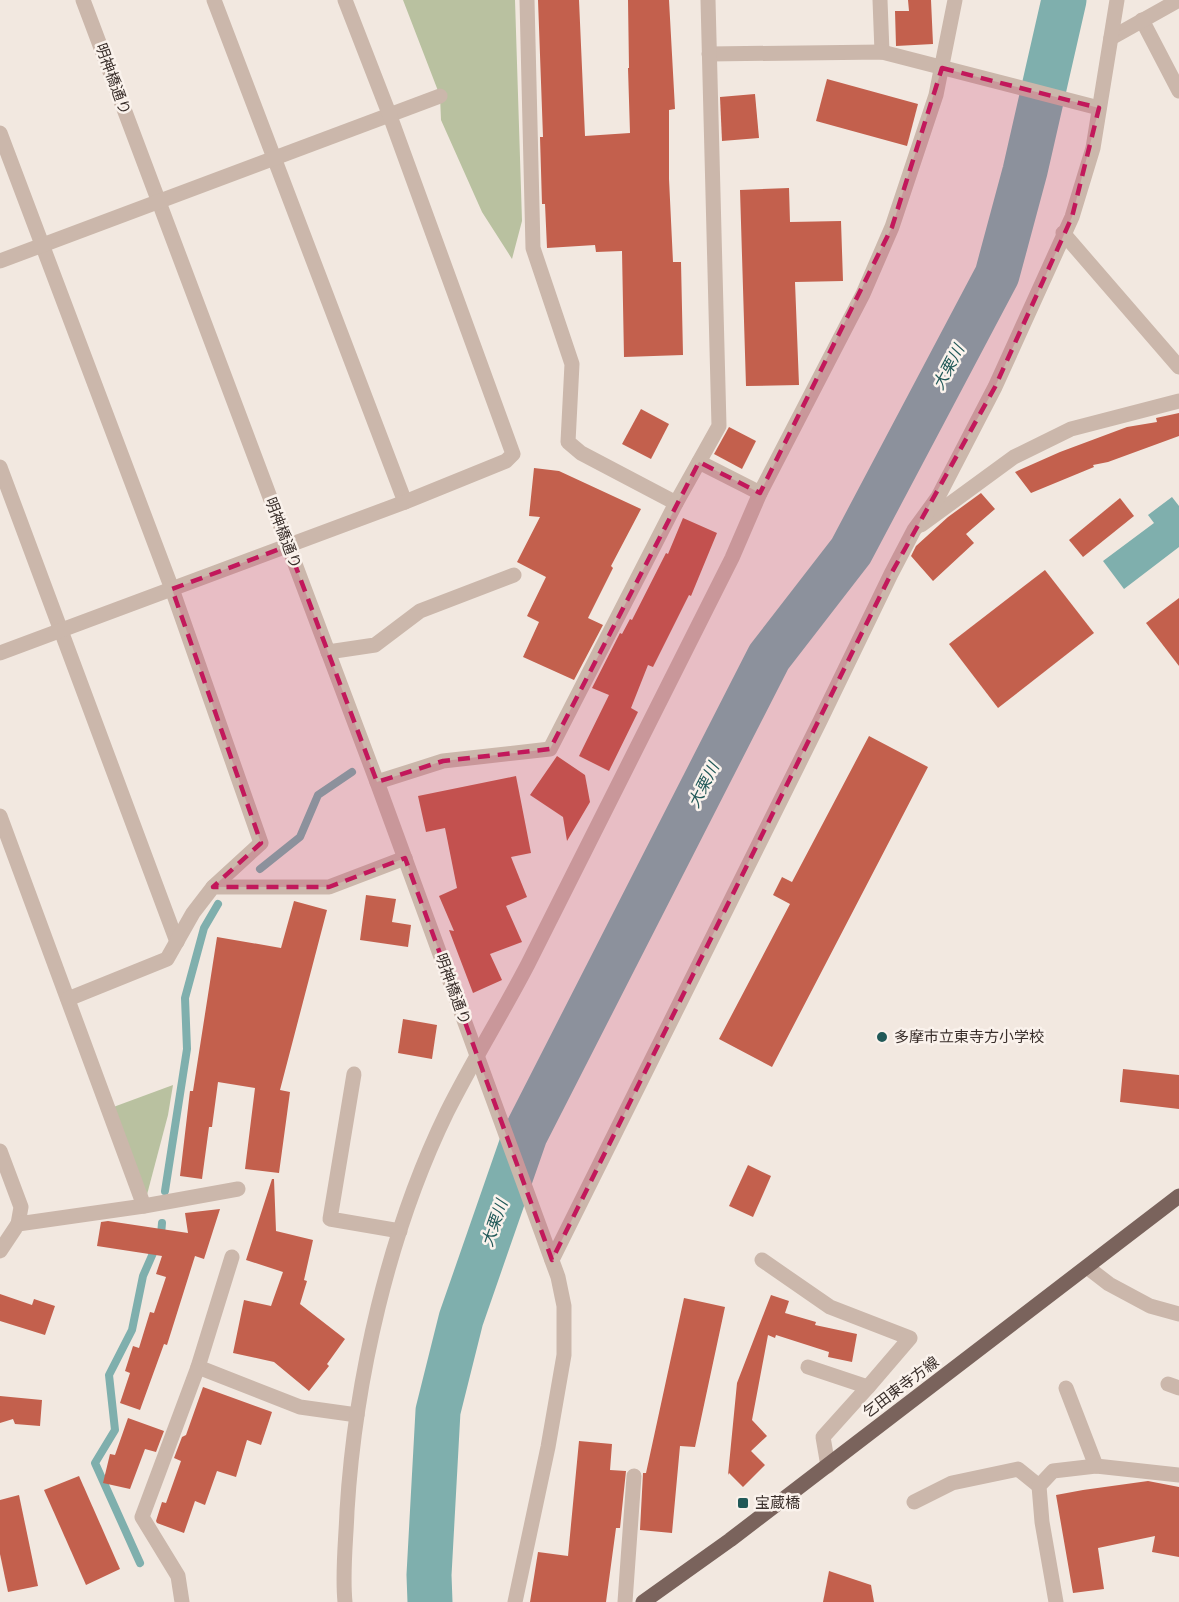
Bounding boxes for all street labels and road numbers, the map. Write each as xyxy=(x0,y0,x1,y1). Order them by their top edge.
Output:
street label: 明神橋通り xyxy=(92,41,134,117)
street label: 明神橋通り xyxy=(261,495,305,571)
street label: 明神橋通り xyxy=(432,951,474,1027)
street label: 乞田東寺方線 xyxy=(860,1353,942,1421)

